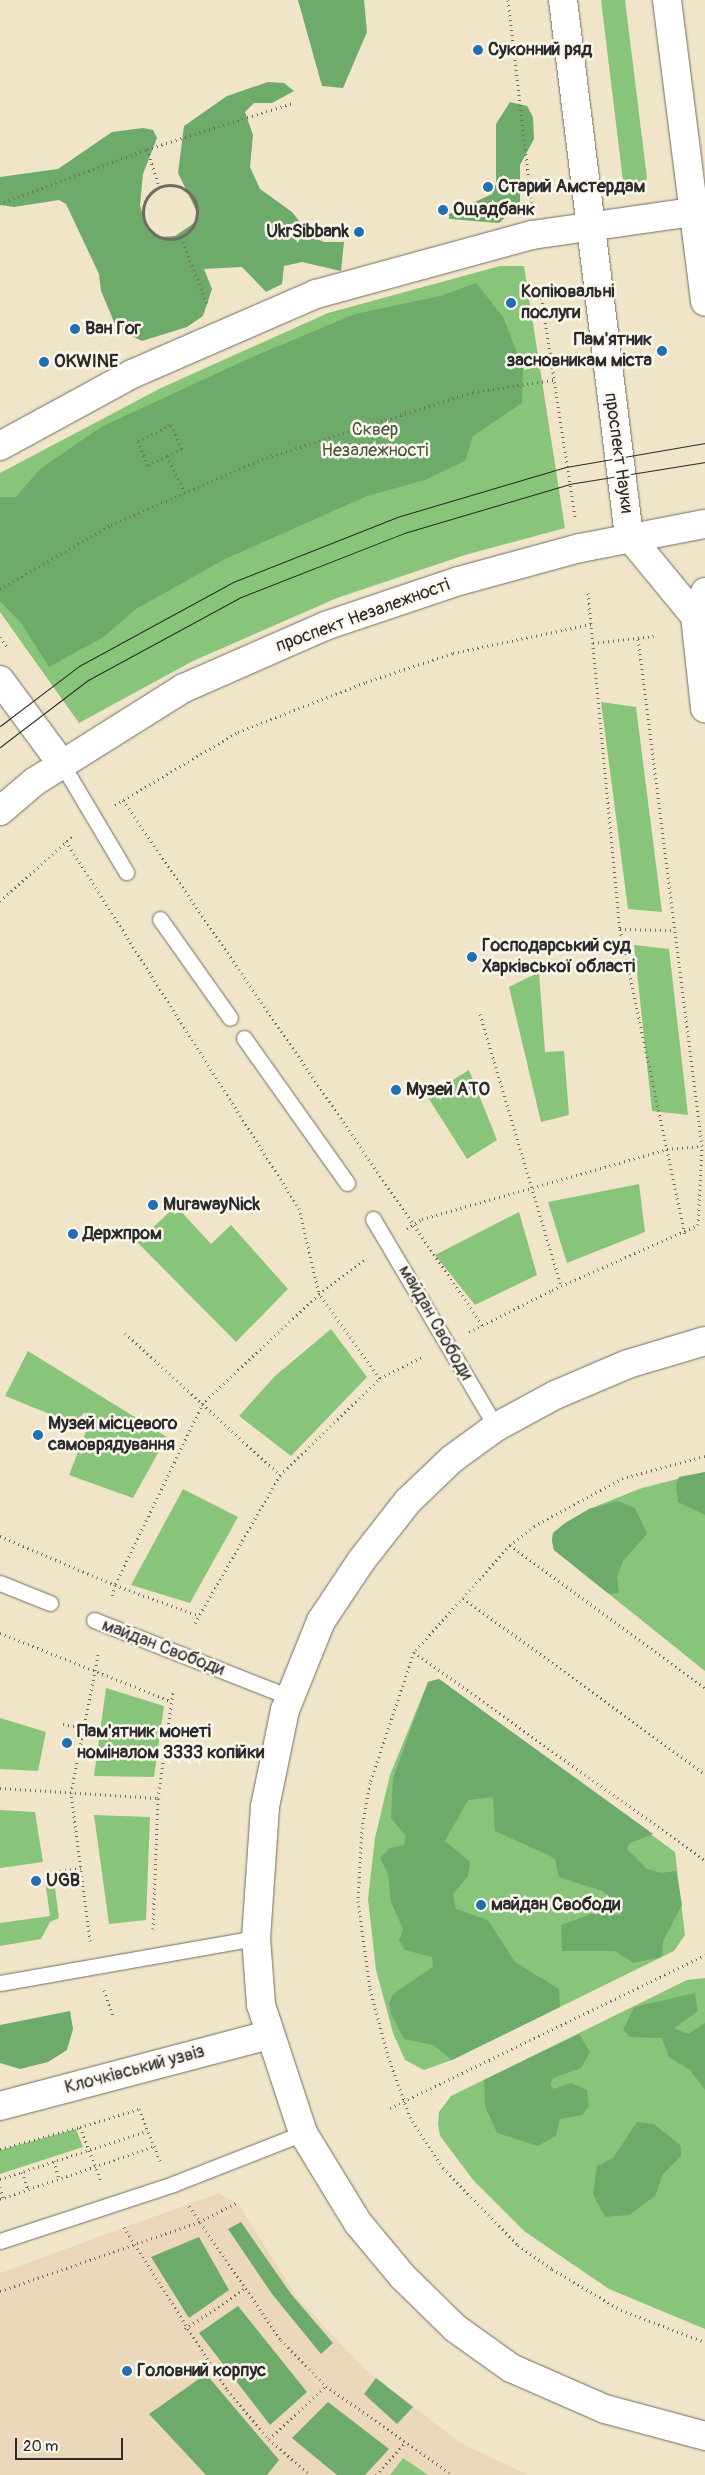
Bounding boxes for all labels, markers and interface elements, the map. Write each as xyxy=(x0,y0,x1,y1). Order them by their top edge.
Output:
place label: Суконний ряд xyxy=(488,39,592,61)
marker: Суконний ряд xyxy=(472,44,484,56)
place label: Старий Амстердам xyxy=(498,176,645,198)
marker: Старий Амстердам xyxy=(482,181,494,193)
place label: Ощадбанк xyxy=(453,199,535,221)
marker: Ощадбанк xyxy=(437,204,449,216)
place label: UkrSibbank xyxy=(266,221,349,243)
marker: UkrSibbank xyxy=(353,226,365,238)
place label: Копіювальні послуги xyxy=(521,282,615,324)
marker: Копіювальні послуги xyxy=(505,297,517,309)
place label: Ван Гог xyxy=(85,318,141,340)
marker: Ван Гог xyxy=(69,323,81,335)
place label: Пам'ятник засновникам міста xyxy=(507,330,652,372)
marker: Пам'ятник засновникам міста xyxy=(656,345,668,357)
place label: OKWINE xyxy=(54,351,118,373)
marker: OKWINE xyxy=(38,356,50,368)
street label: проспект Науки xyxy=(599,391,637,515)
park label: Сквер Незалежності xyxy=(322,420,428,462)
street label: проспект Незалежності xyxy=(273,574,453,658)
place label: Господарський суд Харківської області xyxy=(482,936,635,979)
marker: Господарський суд Харківської області xyxy=(466,951,478,963)
place label: Музей АТО xyxy=(406,1079,490,1101)
marker: Музей АТО xyxy=(390,1084,402,1096)
place label: MurawayNick xyxy=(163,1194,260,1216)
marker: MurawayNick xyxy=(147,1199,159,1211)
place label: Держпром xyxy=(83,1223,162,1245)
marker: Держпром xyxy=(67,1228,79,1240)
street label: майдан Свободи xyxy=(393,1262,477,1384)
place label: Музей місцевого самоврядування xyxy=(48,1414,177,1456)
marker: Музей місцевого самоврядування xyxy=(32,1429,44,1441)
street label: майдан Свободи xyxy=(99,1615,227,1681)
place label: Пам'ятник монеті номіналом 3333 копійки xyxy=(77,1722,264,1765)
marker: Пам'ятник монеті номіналом 3333 копійки xyxy=(61,1737,73,1749)
place label: UGB xyxy=(46,1870,80,1892)
marker: UGB xyxy=(30,1875,42,1887)
place label: майдан Свободи xyxy=(491,1894,620,1916)
marker: майдан Свободи xyxy=(475,1899,487,1911)
street label: Клочківський узвіз xyxy=(63,2041,207,2099)
place label: Головний корпус xyxy=(137,2360,266,2382)
marker: Головний корпус xyxy=(121,2365,133,2377)
scale bar xyxy=(18,2428,125,2460)
text: 20 m xyxy=(23,2437,58,2456)

